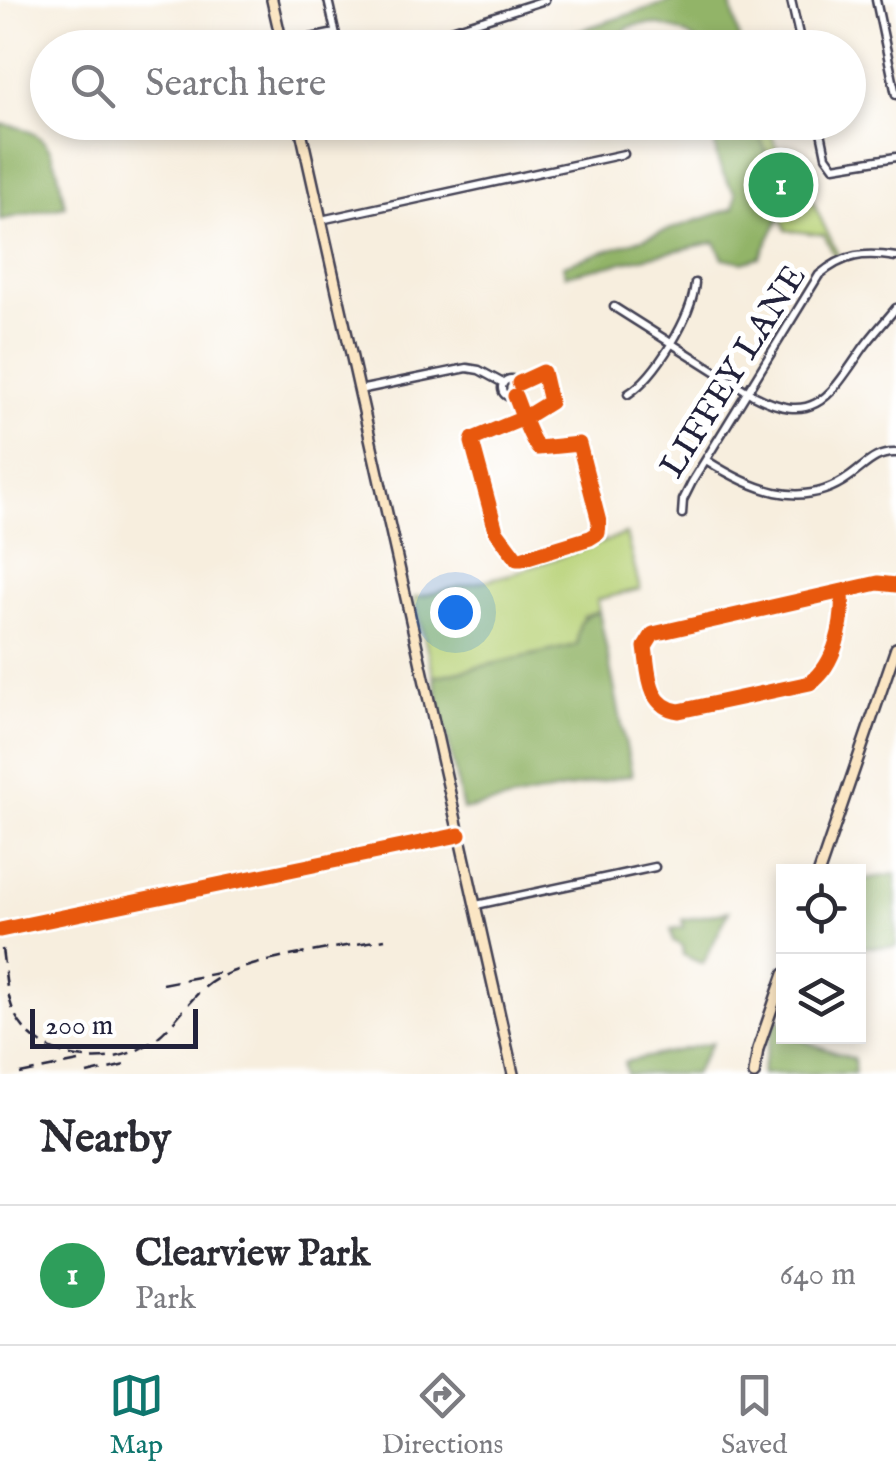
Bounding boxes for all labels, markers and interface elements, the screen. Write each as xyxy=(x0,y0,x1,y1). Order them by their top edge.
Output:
search box xyxy=(30,30,866,140)
icon: search xyxy=(65,58,120,113)
text: Search here xyxy=(145,61,326,109)
pin: 1 xyxy=(748,148,814,222)
street label: LIFFEY LANE xyxy=(651,257,817,487)
your location xyxy=(430,587,481,638)
map controls xyxy=(776,864,866,1044)
button: locate xyxy=(776,864,866,954)
button: layers xyxy=(776,954,866,1044)
scale bar xyxy=(30,1004,198,1048)
text: 200 m xyxy=(45,1009,113,1044)
text: Nearby xyxy=(40,1113,171,1166)
text: Clearview Park xyxy=(135,1231,370,1279)
text: 1 xyxy=(67,1255,78,1296)
text: 640 m xyxy=(779,1255,856,1296)
text: Park xyxy=(135,1279,196,1320)
tab: Map xyxy=(109,1368,164,1463)
tab: Directions xyxy=(381,1368,503,1463)
tab: Saved xyxy=(721,1368,787,1463)

